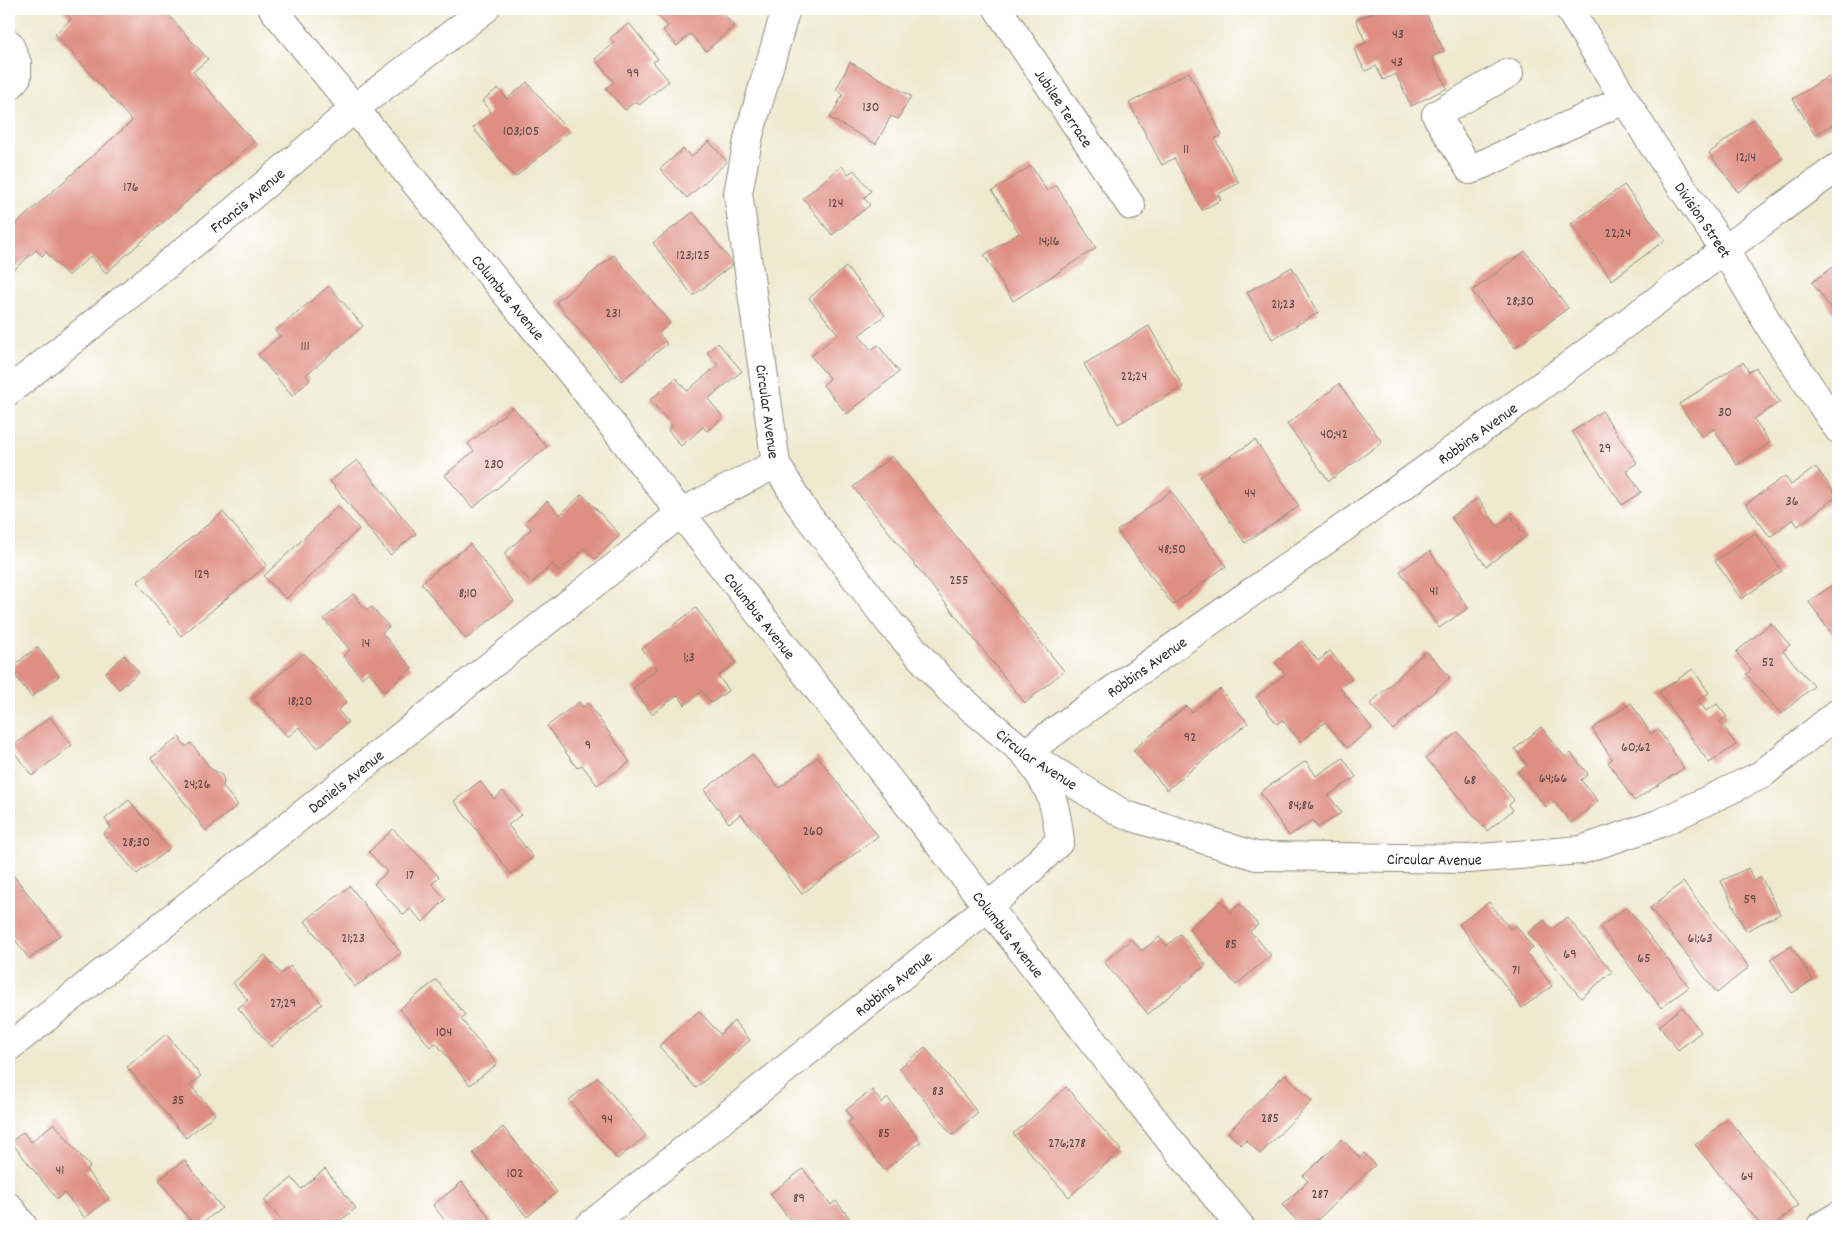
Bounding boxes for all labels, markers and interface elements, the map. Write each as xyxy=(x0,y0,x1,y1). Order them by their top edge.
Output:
house number: 43 xyxy=(1392,25,1404,45)
house number: 43 xyxy=(1391,53,1403,73)
house number: 99 xyxy=(627,64,639,84)
street label: Jubilee Terrace xyxy=(1028,65,1097,153)
house number: 130 xyxy=(863,98,879,118)
house number: 103;105 xyxy=(503,122,539,142)
house number: 11 xyxy=(1183,140,1189,160)
house number: 12;14 xyxy=(1736,148,1756,168)
street label: Francis Avenue xyxy=(206,164,291,240)
house number: 176 xyxy=(123,178,139,198)
street label: Division Street xyxy=(1668,178,1736,263)
house number: 124 xyxy=(829,194,844,214)
house number: 22;24 xyxy=(1605,224,1631,244)
house number: 14;16 xyxy=(1038,232,1060,252)
house number: 123;125 xyxy=(676,246,710,266)
street label: Columbus Avenue xyxy=(465,250,549,346)
house number: 28;30 xyxy=(1506,292,1534,312)
house number: 21;23 xyxy=(1271,295,1295,315)
house number: 231 xyxy=(605,304,621,324)
house number: 111 xyxy=(300,337,310,357)
street label: Circular Avenue xyxy=(748,363,784,460)
house number: 22;24 xyxy=(1121,367,1147,387)
street label: Robbins Avenue xyxy=(1434,398,1523,471)
house number: 30 xyxy=(1718,403,1732,423)
house number: 40;42 xyxy=(1320,425,1348,445)
house number: 29 xyxy=(1599,439,1611,459)
house number: 230 xyxy=(484,455,504,475)
house number: 44 xyxy=(1244,484,1256,504)
house number: 36 xyxy=(1785,492,1799,512)
house number: 48;50 xyxy=(1158,540,1186,560)
house number: 129 xyxy=(194,565,210,585)
street label: Columbus Avenue xyxy=(717,568,800,665)
house number: 255 xyxy=(949,571,969,591)
house number: 41 xyxy=(1430,582,1438,602)
house number: 8;10 xyxy=(459,584,477,604)
street label: Robbins Avenue xyxy=(1103,632,1192,705)
house number: 14 xyxy=(362,634,370,654)
house number: 1;3 xyxy=(683,648,695,668)
house number: 52 xyxy=(1762,653,1774,673)
house number: 18;20 xyxy=(288,692,312,712)
street label: Circular Avenue xyxy=(990,724,1081,797)
house number: 92 xyxy=(1184,728,1196,748)
house number: 9 xyxy=(585,736,591,756)
house number: 60;62 xyxy=(1621,738,1651,758)
street label: Daniels Avenue xyxy=(304,745,390,820)
house number: 64;66 xyxy=(1539,769,1567,789)
house number: 68 xyxy=(1464,771,1477,791)
house number: 24;26 xyxy=(183,775,211,795)
house number: 84;86 xyxy=(1288,796,1314,816)
house number: 260 xyxy=(803,822,823,842)
house number: 28;30 xyxy=(122,833,150,853)
street label: Circular Avenue xyxy=(1387,849,1483,873)
house number: 17 xyxy=(406,866,414,886)
street label: Columbus Avenue xyxy=(966,887,1048,984)
house number: 59 xyxy=(1744,890,1756,910)
house number: 21;23 xyxy=(341,929,365,949)
house number: 61;63 xyxy=(1687,929,1713,949)
house number: 85 xyxy=(1225,935,1237,955)
house number: 69 xyxy=(1563,945,1577,965)
street label: Robbins Avenue xyxy=(851,947,938,1023)
house number: 65 xyxy=(1637,949,1651,969)
house number: 71 xyxy=(1512,961,1520,981)
house number: 27;29 xyxy=(270,994,296,1014)
house number: 104 xyxy=(436,1023,452,1043)
house number: 83 xyxy=(932,1082,944,1102)
house number: 35 xyxy=(172,1091,184,1111)
house number: 285 xyxy=(1261,1109,1279,1129)
house number: 94 xyxy=(601,1110,613,1130)
house number: 85 xyxy=(878,1124,890,1144)
house number: 276;278 xyxy=(1048,1134,1086,1154)
house number: 41 xyxy=(56,1161,64,1181)
house number: 102 xyxy=(507,1164,523,1184)
house number: 64 xyxy=(1741,1167,1753,1187)
house number: 287 xyxy=(1311,1185,1329,1205)
house number: 89 xyxy=(793,1189,805,1209)

